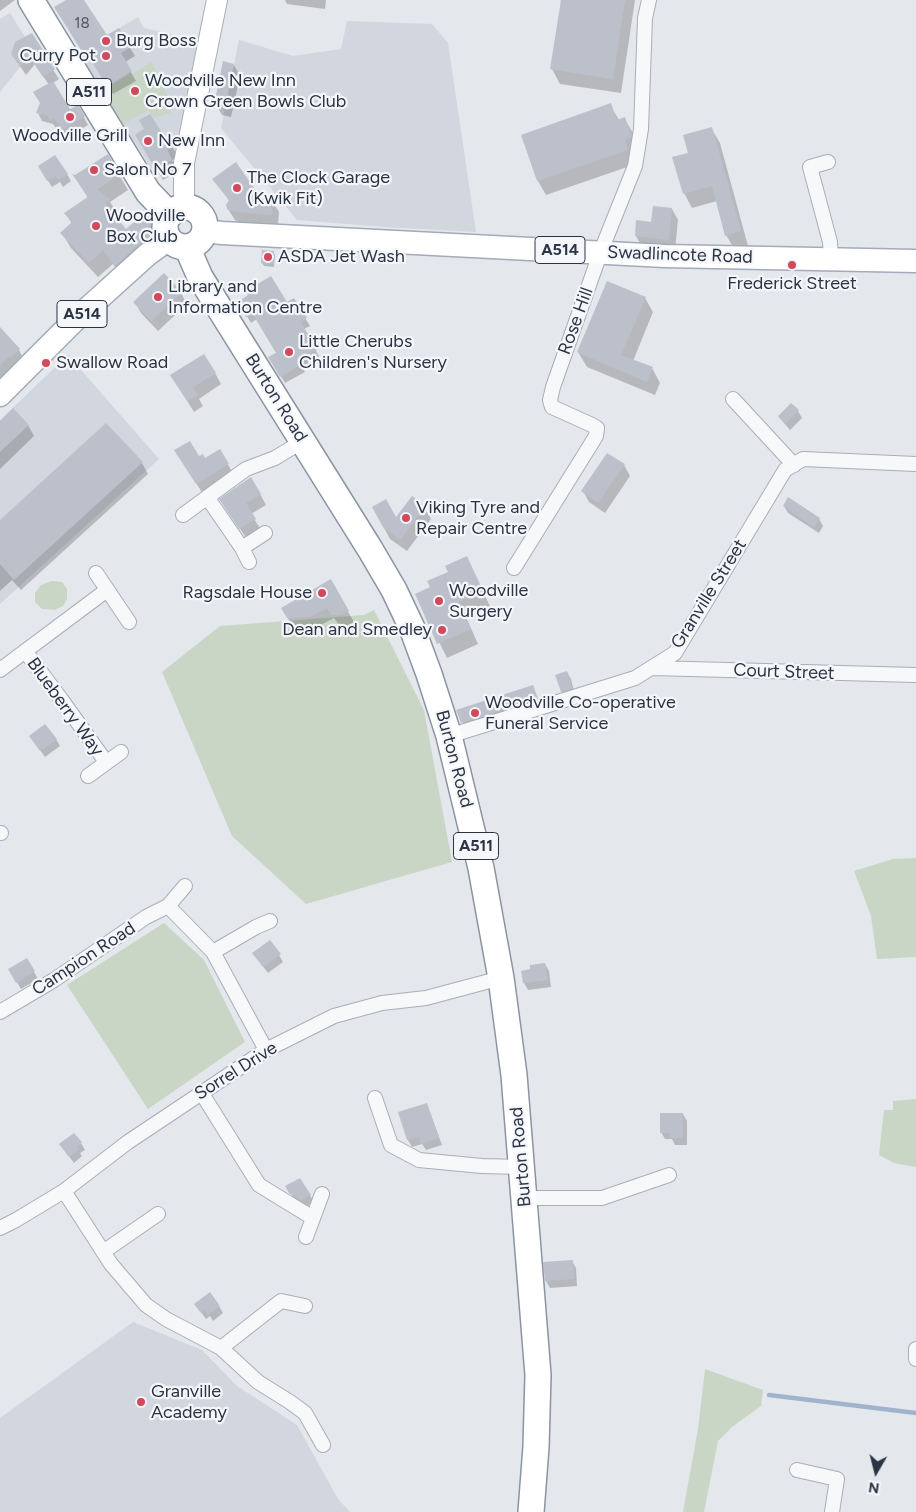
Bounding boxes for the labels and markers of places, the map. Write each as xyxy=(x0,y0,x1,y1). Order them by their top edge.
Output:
place label: Burg Boss xyxy=(116,30,196,52)
marker: Burg Boss xyxy=(100,35,112,47)
place label: Curry Pot xyxy=(19,45,96,67)
marker: Curry Pot xyxy=(100,50,112,62)
place label: Woodville New Inn Crown Green Bowls Club xyxy=(145,70,346,112)
marker: Woodville New Inn Crown Green Bowls Club xyxy=(129,85,141,97)
marker: Woodville Grill xyxy=(64,111,76,123)
place label: Woodville Grill xyxy=(12,125,128,147)
place label: New Inn xyxy=(158,130,225,152)
marker: New Inn xyxy=(142,135,154,147)
place label: Salon No 7 xyxy=(104,159,192,181)
marker: Salon No 7 xyxy=(88,164,100,176)
place label: The Clock Garage (Kwik Fit) xyxy=(247,167,390,210)
marker: The Clock Garage (Kwik Fit) xyxy=(231,182,243,194)
place label: Woodville Box Club xyxy=(106,205,185,248)
marker: Woodville Box Club xyxy=(90,220,102,232)
place label: ASDA Jet Wash xyxy=(278,246,405,268)
marker: ASDA Jet Wash xyxy=(262,251,274,263)
marker: Frederick Street xyxy=(786,259,798,271)
place label: Frederick Street xyxy=(727,273,857,295)
place label: Library and Information Centre xyxy=(168,276,322,318)
marker: Library and Information Centre xyxy=(152,291,164,303)
place label: Little Cherubs Children's Nursery xyxy=(299,331,447,374)
marker: Little Cherubs Children's Nursery xyxy=(283,346,295,358)
place label: Swallow Road xyxy=(56,352,168,374)
marker: Swallow Road xyxy=(40,357,52,369)
place label: Viking Tyre and Repair Centre xyxy=(416,497,540,540)
marker: Viking Tyre and Repair Centre xyxy=(400,512,412,524)
place label: Woodville Surgery xyxy=(449,580,528,622)
place label: Ragsdale House xyxy=(182,582,312,604)
marker: Ragsdale House xyxy=(316,587,328,599)
marker: Woodville Surgery xyxy=(433,595,445,607)
place label: Dean and Smedley xyxy=(282,619,432,641)
marker: Dean and Smedley xyxy=(436,624,448,636)
place label: Woodville Co-operative Funeral Service xyxy=(485,692,676,734)
marker: Woodville Co-operative Funeral Service xyxy=(469,707,481,719)
place label: Granville Academy xyxy=(151,1381,227,1424)
marker: Granville Academy xyxy=(135,1396,147,1408)

